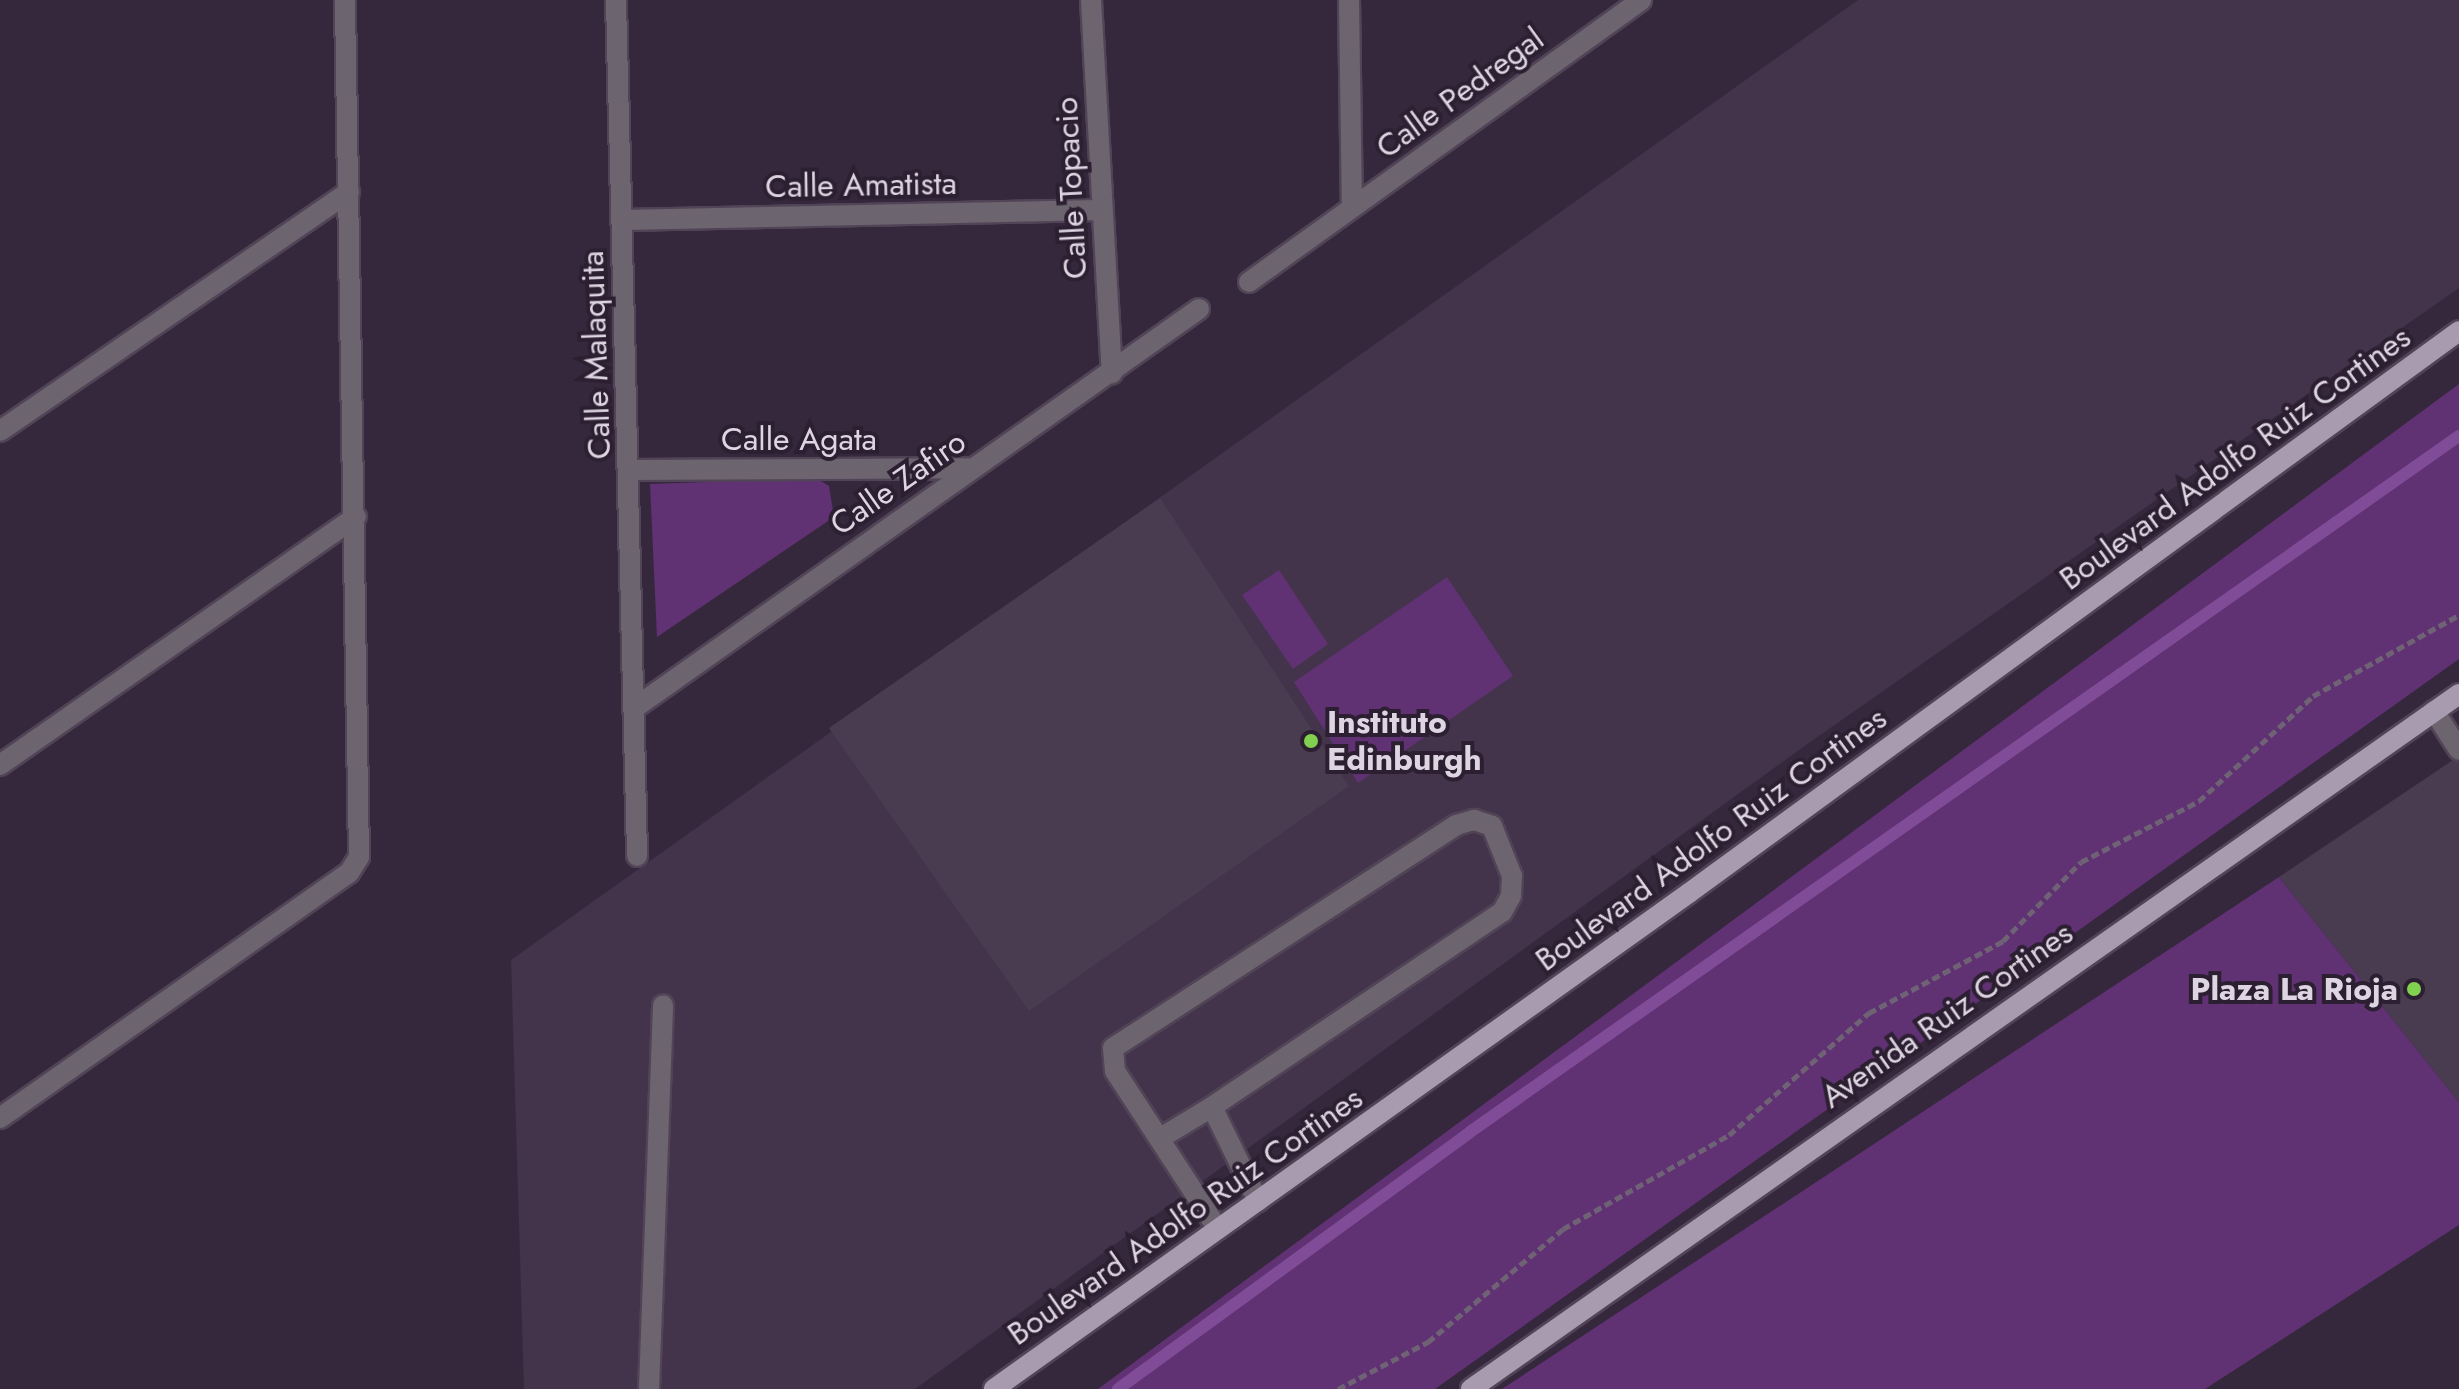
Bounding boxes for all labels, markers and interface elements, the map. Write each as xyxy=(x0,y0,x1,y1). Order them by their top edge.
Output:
street label: Calle Pedregal xyxy=(1369,19,1551,167)
street label: Calle Topacio xyxy=(1047,96,1095,280)
street label: Calle Amatista xyxy=(765,164,957,206)
street label: Calle Malaquita xyxy=(573,250,619,460)
street label: Boulevard Adolfo Ruiz Cortines xyxy=(2052,318,2418,598)
street label: Calle Agata xyxy=(721,420,877,458)
street label: Calle Zafiro xyxy=(823,422,973,544)
street label: Boulevard Adolfo Ruiz Cortines xyxy=(1528,699,1894,979)
place label: Instituto Edinburgh xyxy=(1327,704,1482,779)
marker: Instituto Edinburgh xyxy=(1302,732,1320,750)
street label: Avenida Ruiz Cortines xyxy=(1814,914,2080,1116)
place label: Plaza La Rioja xyxy=(2191,970,2398,1008)
marker: Plaza La Rioja xyxy=(2405,980,2423,998)
street label: Boulevard Adolfo Ruiz Cortines xyxy=(1000,1079,1370,1353)

